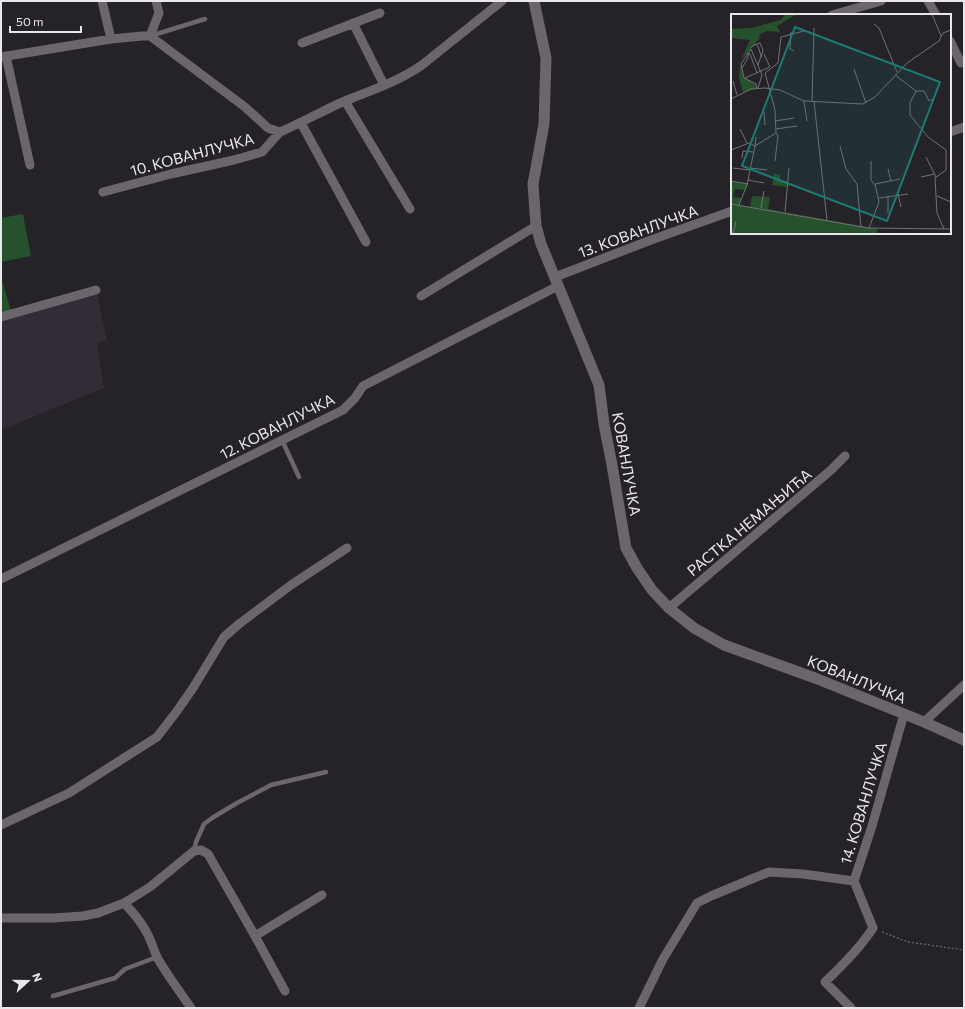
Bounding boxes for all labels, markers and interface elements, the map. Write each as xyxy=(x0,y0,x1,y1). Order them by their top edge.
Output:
scale bar xyxy=(10,8,81,34)
text: 50 m xyxy=(16,14,44,28)
inset map xyxy=(731,14,951,234)
street label: 10. КОВАНЛУЧКА xyxy=(128,129,256,179)
street label: 13. КОВАНЛУЧКА xyxy=(576,201,700,261)
street label: 12. КОВАНЛУЧКА xyxy=(217,389,337,463)
street label: КОВАНЛУЧКА xyxy=(609,411,645,517)
street label: РАСТКА НЕМАЊИЋА xyxy=(683,465,815,579)
street label: КОВАНЛУЧКА xyxy=(805,651,909,707)
street label: 14. КОВАНЛУЧКА xyxy=(836,740,890,866)
north arrow xyxy=(8,961,48,1001)
text: N xyxy=(30,971,45,983)

